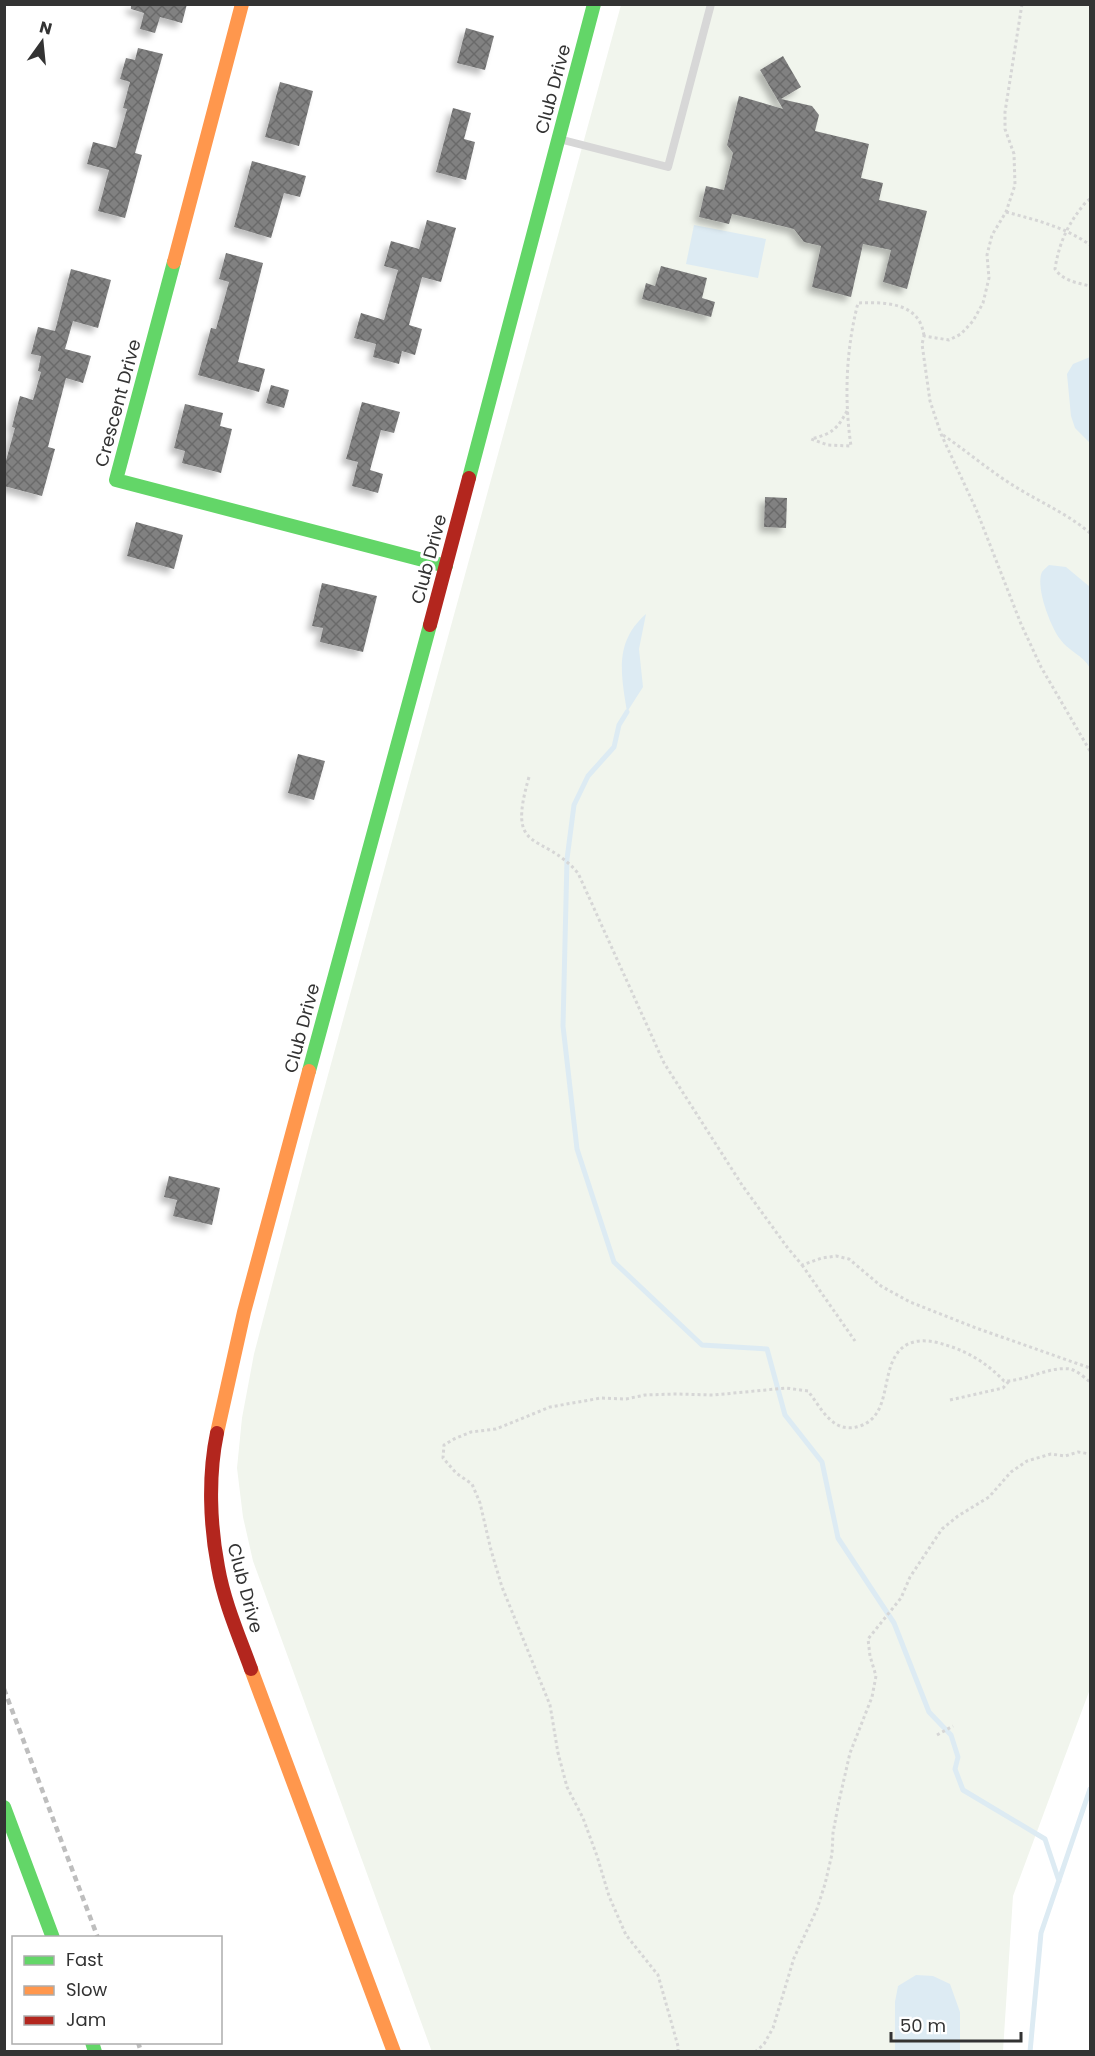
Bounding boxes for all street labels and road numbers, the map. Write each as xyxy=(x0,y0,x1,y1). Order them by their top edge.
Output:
street label: Club Drive xyxy=(529,41,576,137)
street label: Crescent Drive xyxy=(88,336,147,470)
street label: Club Drive xyxy=(405,511,452,607)
street label: Club Drive xyxy=(278,980,325,1076)
street label: Club Drive xyxy=(222,1540,269,1636)

